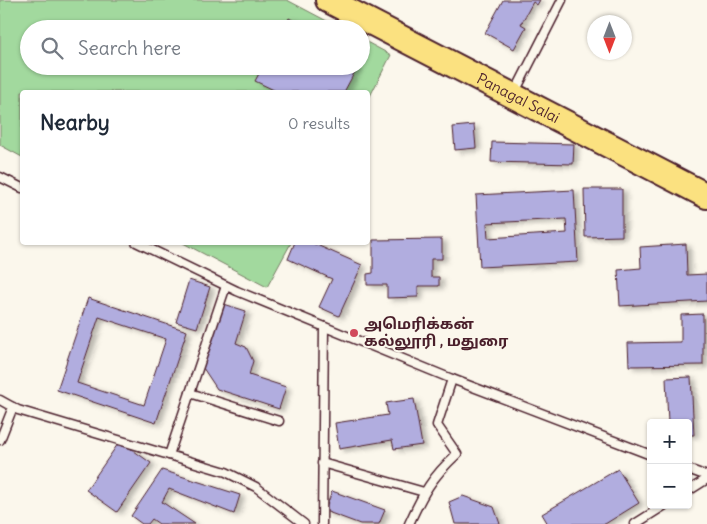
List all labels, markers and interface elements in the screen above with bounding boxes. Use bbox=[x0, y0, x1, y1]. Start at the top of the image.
north arrow bbox=[587, 15, 632, 60]
search box bbox=[20, 20, 370, 75]
icon: search bbox=[38, 34, 66, 62]
text: Search here bbox=[78, 36, 181, 60]
street label: Panagal Salai bbox=[474, 69, 563, 127]
text: Nearby bbox=[40, 109, 110, 136]
text: 0 results bbox=[288, 113, 350, 133]
place label: அமெரிக்கன் கல்லூரி , மதுரை bbox=[364, 314, 509, 351]
marker: அமெரிக்கன் கல்லூரி , மதுரை bbox=[348, 327, 360, 339]
map controls bbox=[647, 419, 692, 509]
button: + bbox=[647, 419, 692, 464]
button: − bbox=[647, 464, 692, 509]

